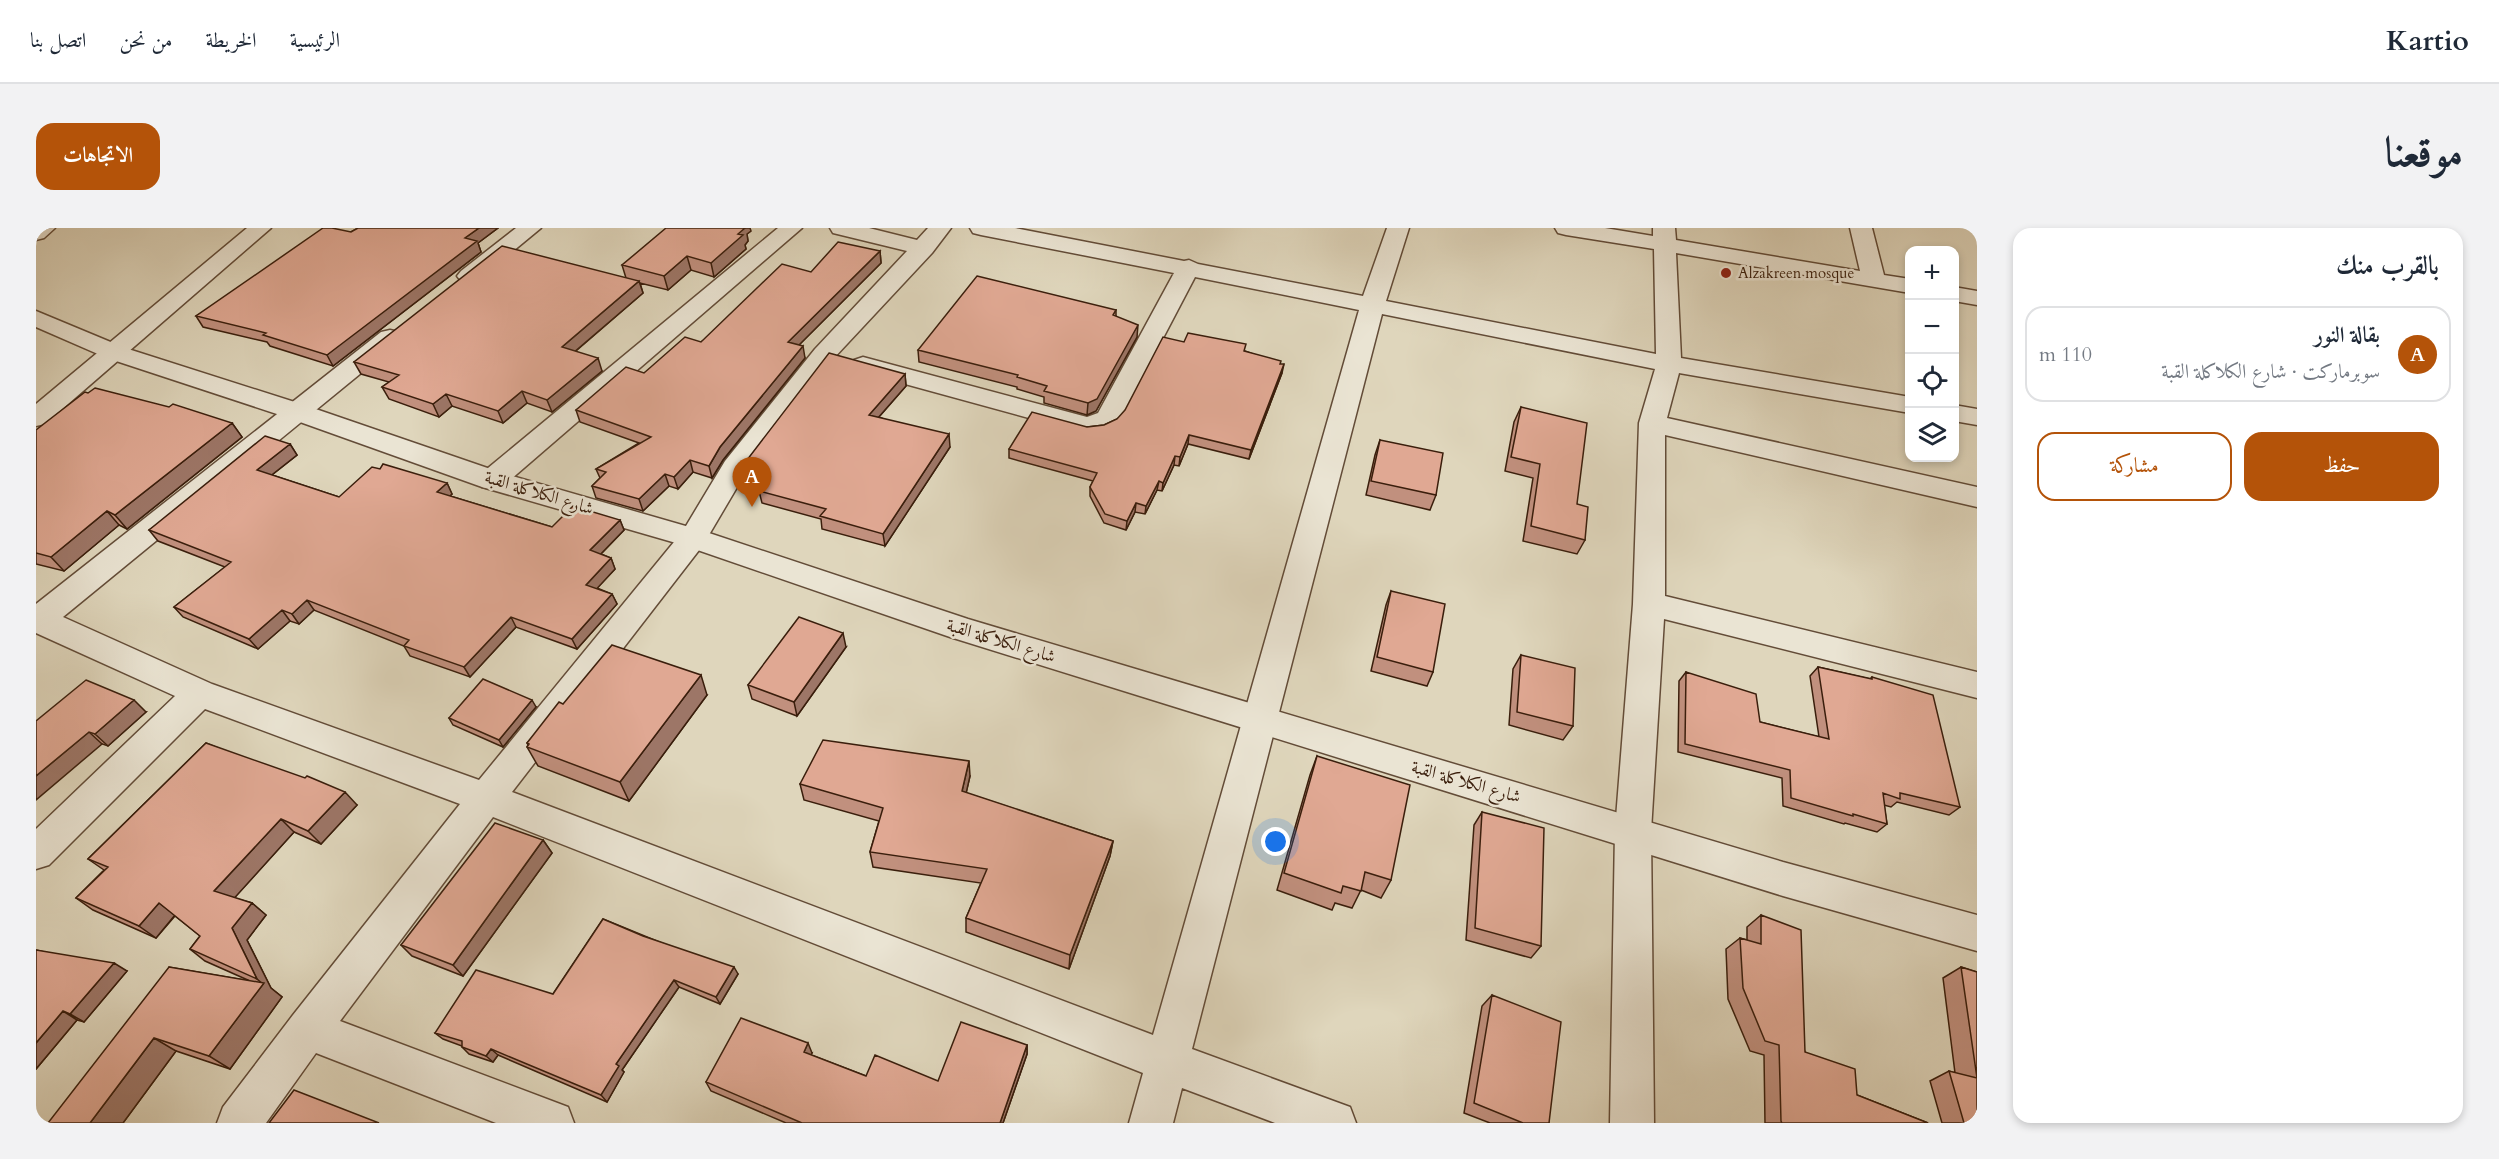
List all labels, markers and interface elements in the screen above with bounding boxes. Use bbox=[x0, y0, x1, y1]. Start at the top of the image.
text: Kartio bbox=[2386, 22, 2469, 60]
text: اتصل بنا bbox=[30, 26, 86, 55]
text: من نحن bbox=[119, 26, 173, 55]
text: الخريطة bbox=[206, 26, 257, 55]
text: الرئيسية bbox=[290, 26, 340, 55]
button: الاتجاهات bbox=[36, 123, 160, 190]
text: موقعنا bbox=[2385, 124, 2463, 181]
map controls bbox=[1905, 246, 1959, 462]
button: + bbox=[1905, 246, 1959, 300]
text: بالقرب منك bbox=[2336, 248, 2439, 283]
place label: Alzakreen mosque bbox=[1738, 263, 1854, 283]
marker: Alzakreen mosque bbox=[1719, 266, 1733, 280]
button: − bbox=[1905, 300, 1959, 354]
text: بقالة النور bbox=[2314, 320, 2380, 350]
text: 110 m bbox=[2039, 341, 2092, 368]
text: A bbox=[2410, 341, 2425, 368]
button: locate bbox=[1905, 354, 1959, 408]
text: سوبرماركت · شارع الكلاكلة القبة bbox=[2161, 358, 2380, 385]
button: layers bbox=[1905, 408, 1959, 462]
button: مشاركة bbox=[2037, 432, 2232, 501]
button: حفظ bbox=[2244, 432, 2439, 501]
pin: A bbox=[732, 458, 772, 507]
street label: شارع الكلاكلة القبة bbox=[481, 465, 597, 523]
street label: شارع الكلاكلة القبة bbox=[943, 613, 1059, 671]
street label: شارع الكلاكلة القبة bbox=[1408, 754, 1524, 811]
your location bbox=[1261, 827, 1290, 856]

